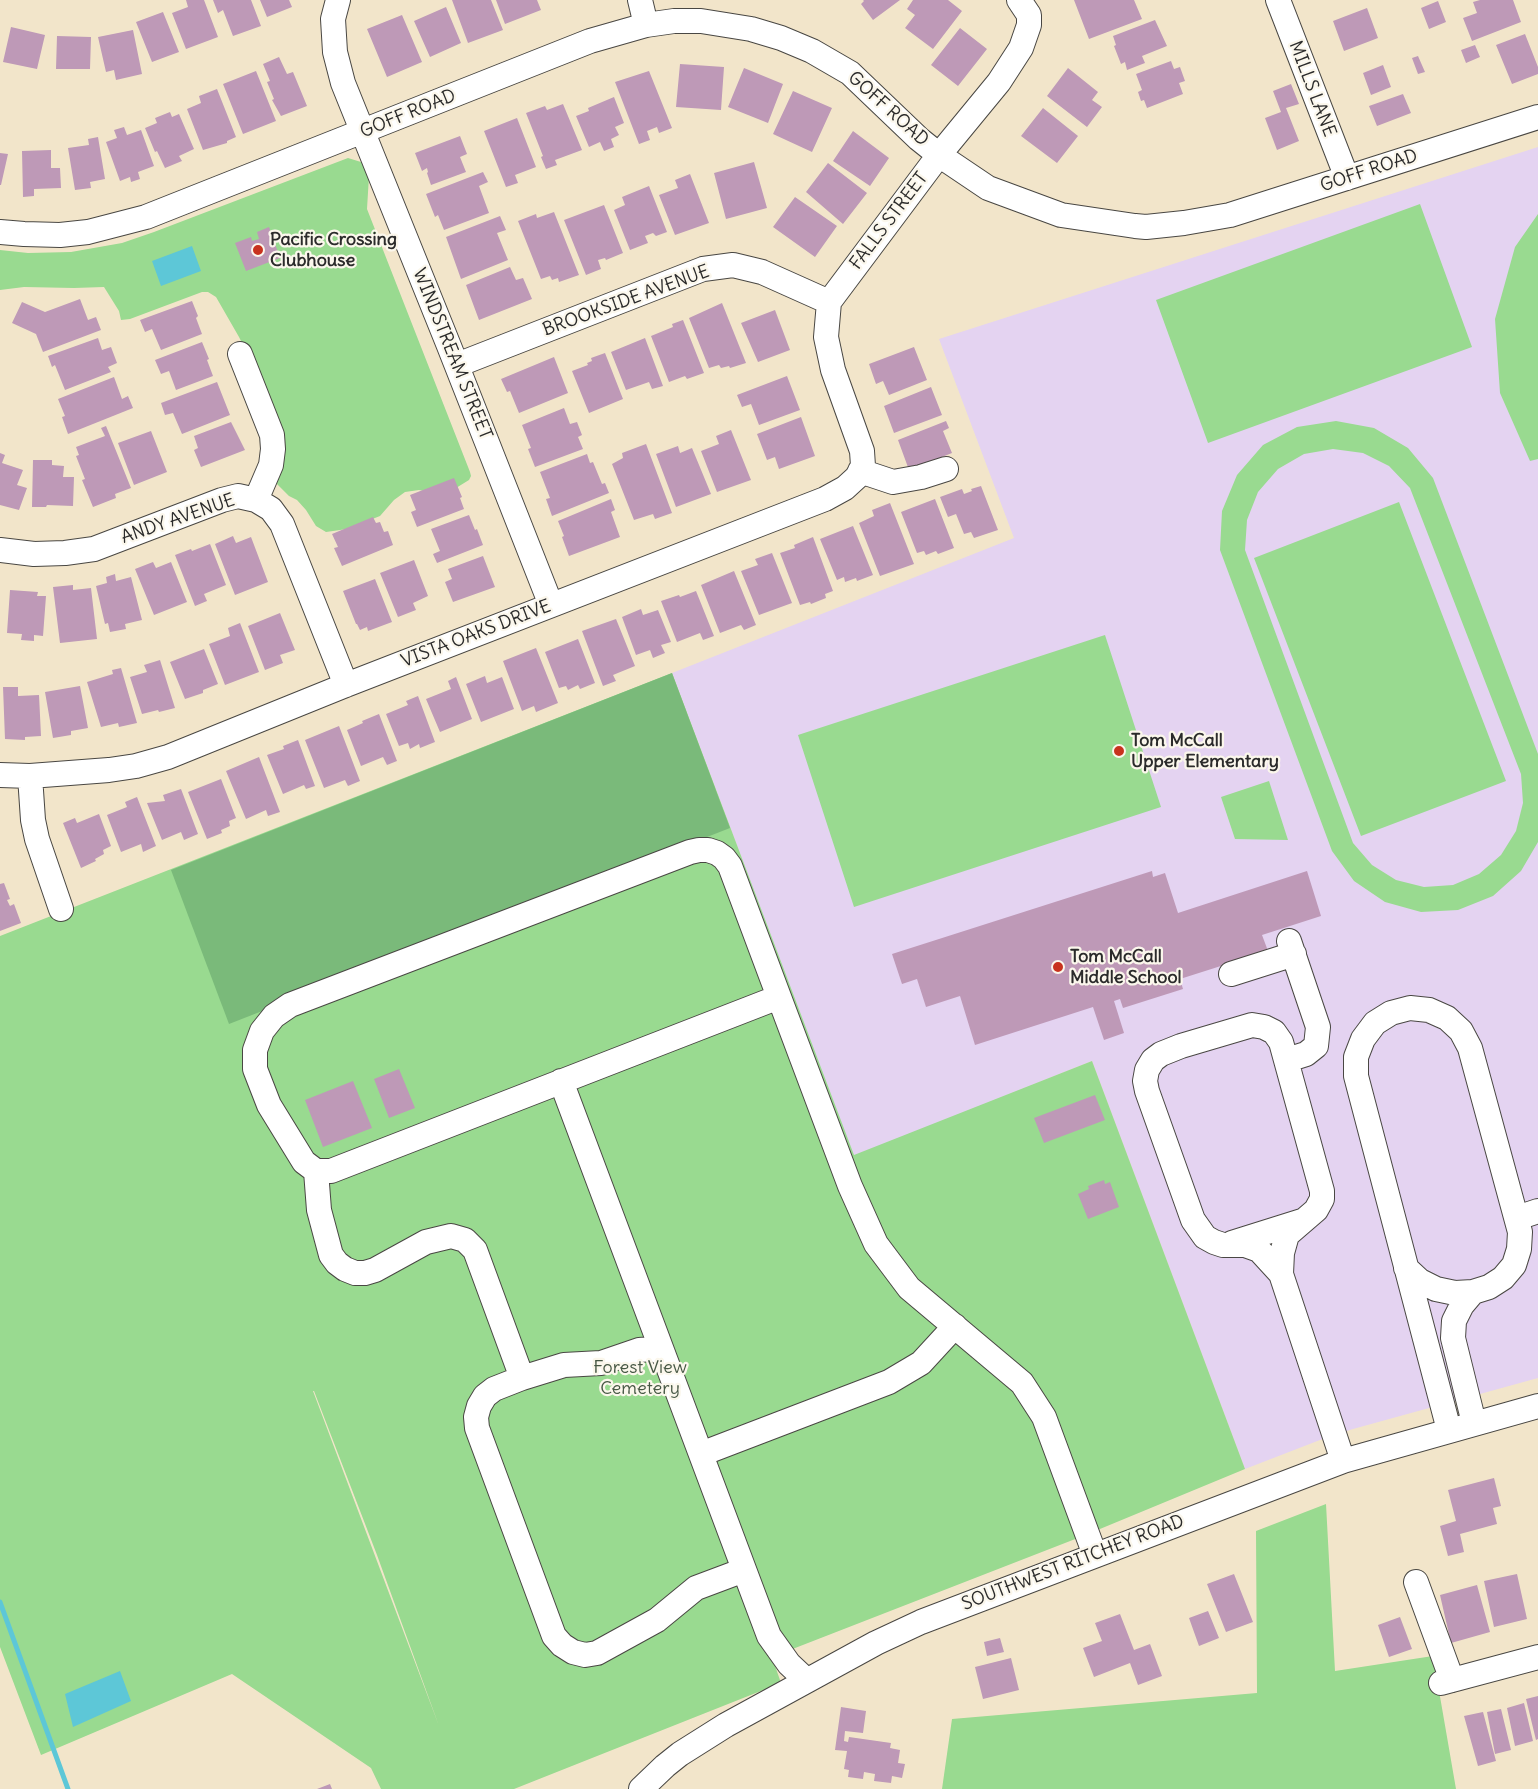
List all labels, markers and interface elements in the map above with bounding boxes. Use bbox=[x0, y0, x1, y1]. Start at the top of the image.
street label: MILLS LANE bbox=[1284, 38, 1340, 140]
street label: GOFF ROAD bbox=[843, 67, 933, 151]
street label: GOFF ROAD bbox=[357, 85, 459, 143]
street label: GOFF ROAD bbox=[1318, 145, 1420, 197]
street label: FALLS STREET bbox=[845, 168, 933, 274]
place label: Pacific Crossing Clubhouse bbox=[270, 229, 397, 272]
marker: Pacific Crossing Clubhouse bbox=[251, 243, 265, 257]
street label: BROOKSIDE AVENUE bbox=[540, 261, 712, 341]
street label: WINDSTREAM STREET bbox=[408, 265, 496, 443]
street label: ANDY AVENUE bbox=[118, 489, 238, 549]
street label: VISTA OAKS DRIVE bbox=[398, 596, 554, 672]
place label: Tom McCall Upper Elementary bbox=[1131, 730, 1279, 772]
marker: Tom McCall Upper Elementary bbox=[1112, 744, 1126, 758]
place label: Tom McCall Middle School bbox=[1070, 946, 1182, 988]
marker: Tom McCall Middle School bbox=[1051, 960, 1065, 974]
park label: Forest View Cemetery bbox=[593, 1357, 687, 1400]
street label: SOUTHWEST RITCHEY ROAD bbox=[959, 1511, 1187, 1615]

